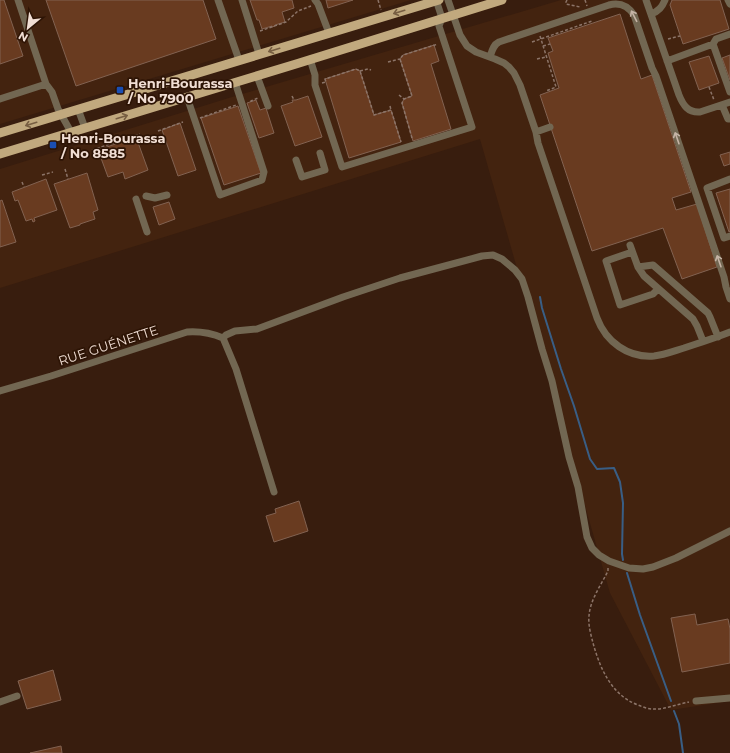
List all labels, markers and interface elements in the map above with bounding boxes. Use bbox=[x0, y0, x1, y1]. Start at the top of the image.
north arrow bbox=[8, 8, 48, 48]
one-way arrow bbox=[392, 9, 405, 16]
one-way arrow bbox=[630, 10, 637, 22]
text: N bbox=[16, 28, 30, 45]
one-way arrow bbox=[268, 47, 281, 54]
place label: Henri-Bourassa / No 7900 bbox=[127, 75, 233, 106]
marker: Henri-Bourassa / No 7900 bbox=[115, 85, 125, 95]
one-way arrow bbox=[115, 113, 128, 120]
one-way arrow bbox=[24, 121, 37, 128]
place label: Henri-Bourassa / No 8585 bbox=[60, 130, 166, 161]
one-way arrow bbox=[673, 132, 680, 145]
marker: Henri-Bourassa / No 8585 bbox=[48, 140, 58, 150]
one-way arrow bbox=[714, 256, 722, 268]
street label: RUE GUÉNETTE bbox=[56, 321, 160, 369]

